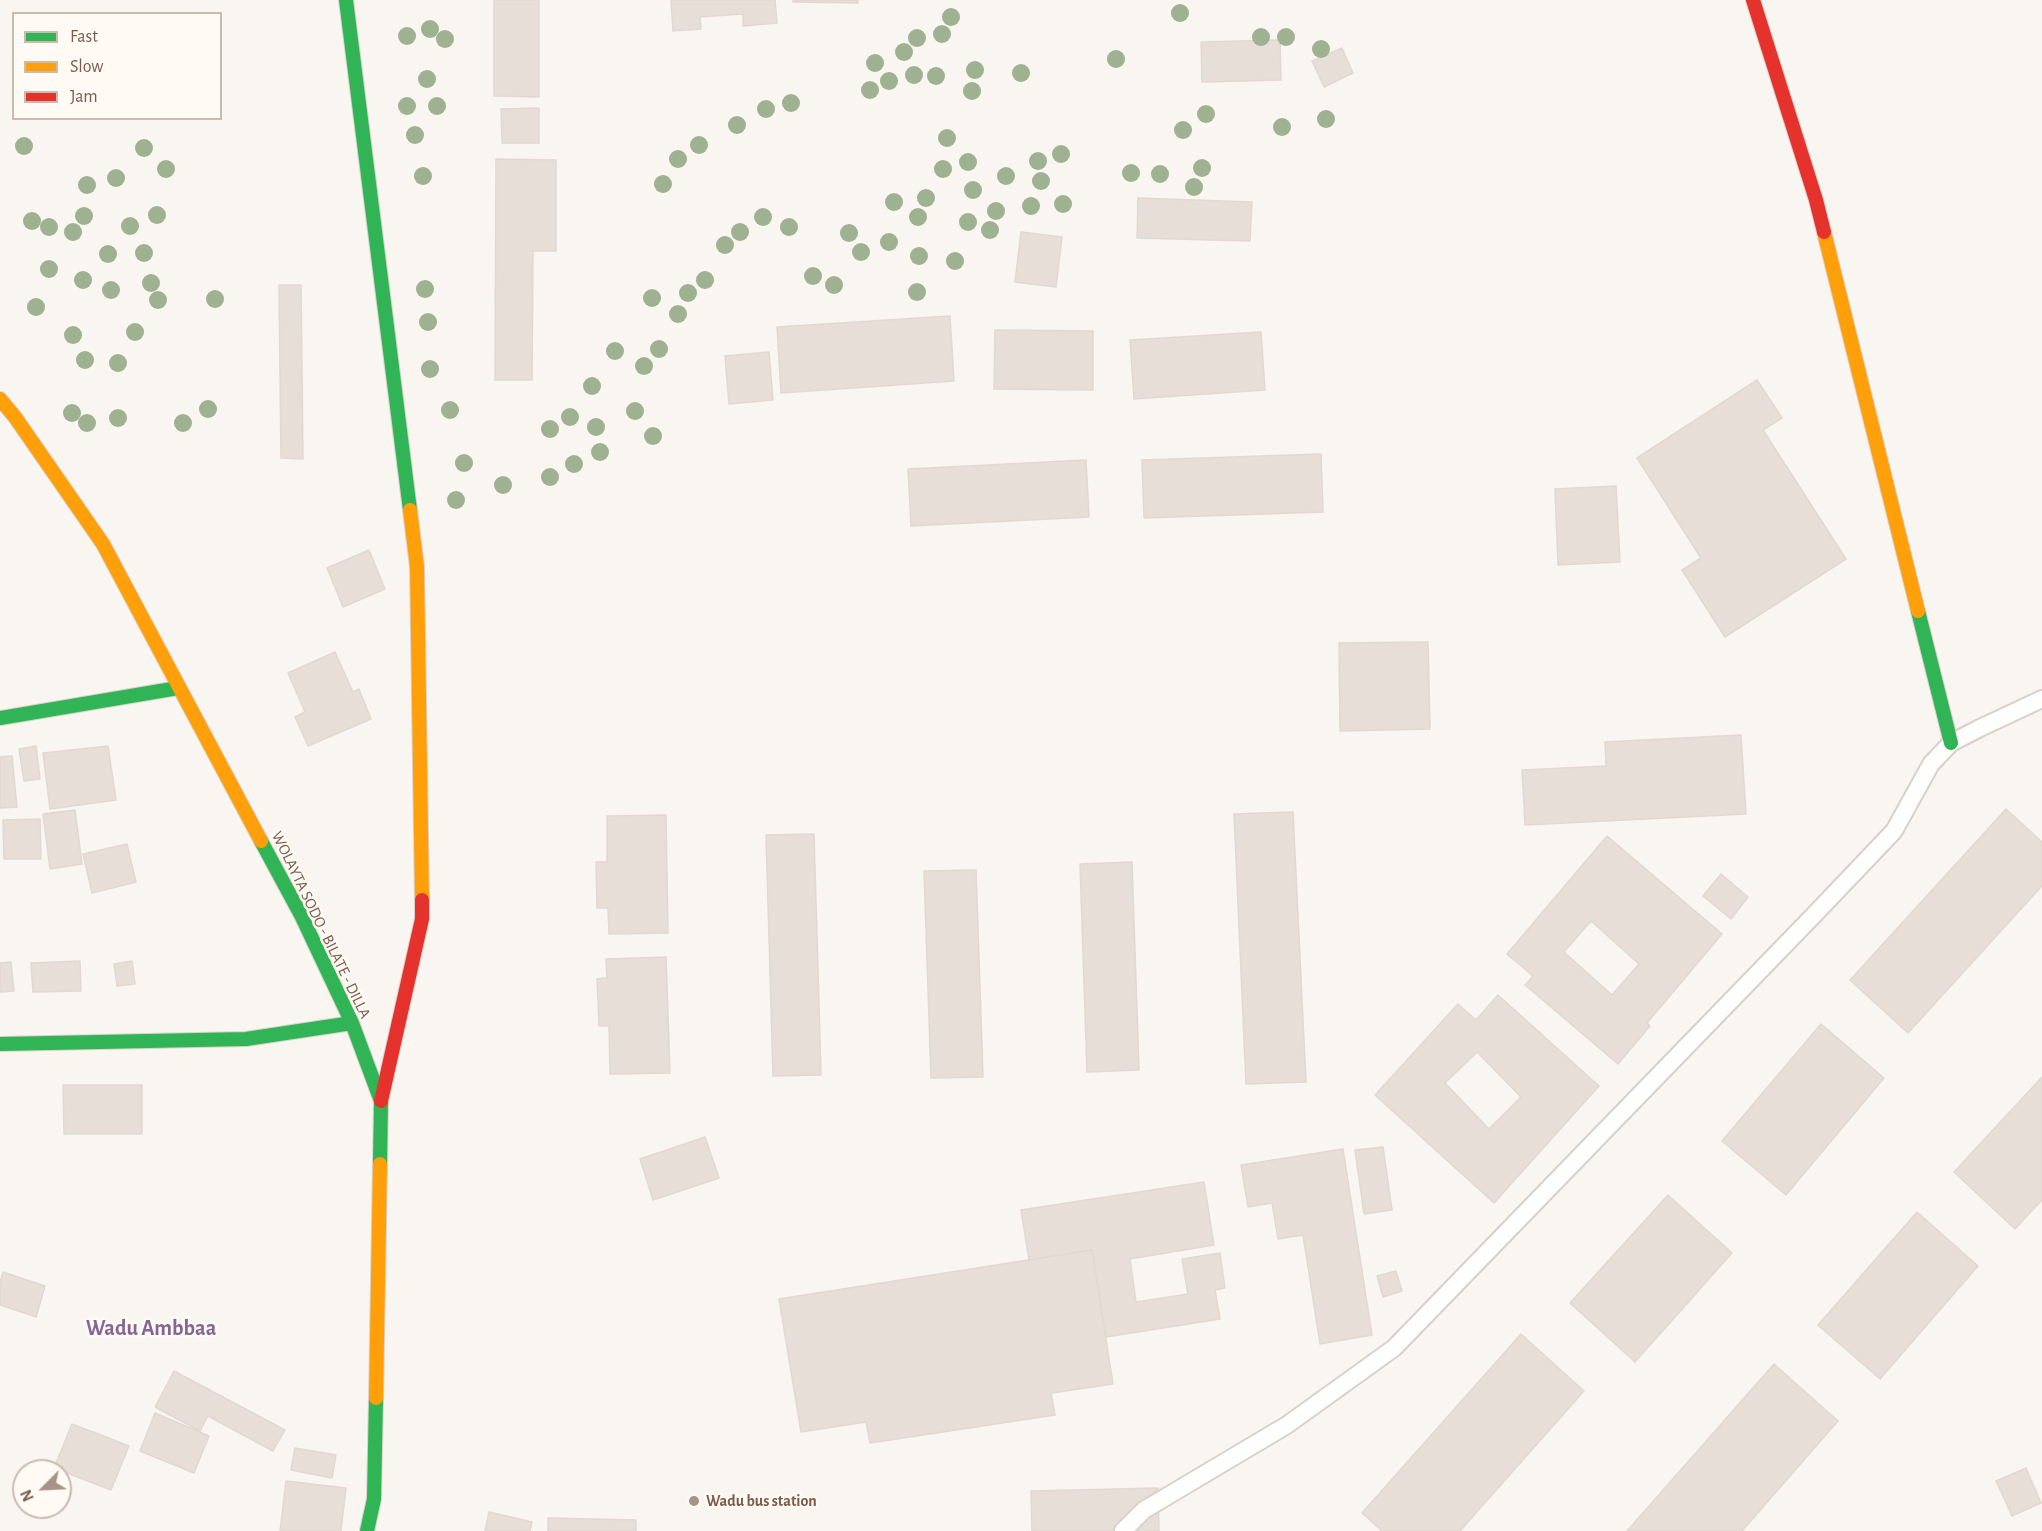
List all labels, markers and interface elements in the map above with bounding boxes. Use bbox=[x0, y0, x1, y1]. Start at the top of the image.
legend bbox=[12, 12, 222, 120]
text: Fast bbox=[70, 28, 98, 46]
text: Slow bbox=[70, 58, 103, 76]
text: Jam bbox=[70, 88, 98, 106]
street label: WOLAYTA SODO - BILATE - DILLA bbox=[267, 828, 375, 1022]
district label: Wadu Ambbaa bbox=[86, 1315, 216, 1341]
north arrow bbox=[12, 1459, 72, 1519]
text: N bbox=[18, 1487, 37, 1504]
place label: Wadu bus station bbox=[706, 1491, 817, 1511]
marker: Wadu bus station bbox=[687, 1494, 701, 1508]

